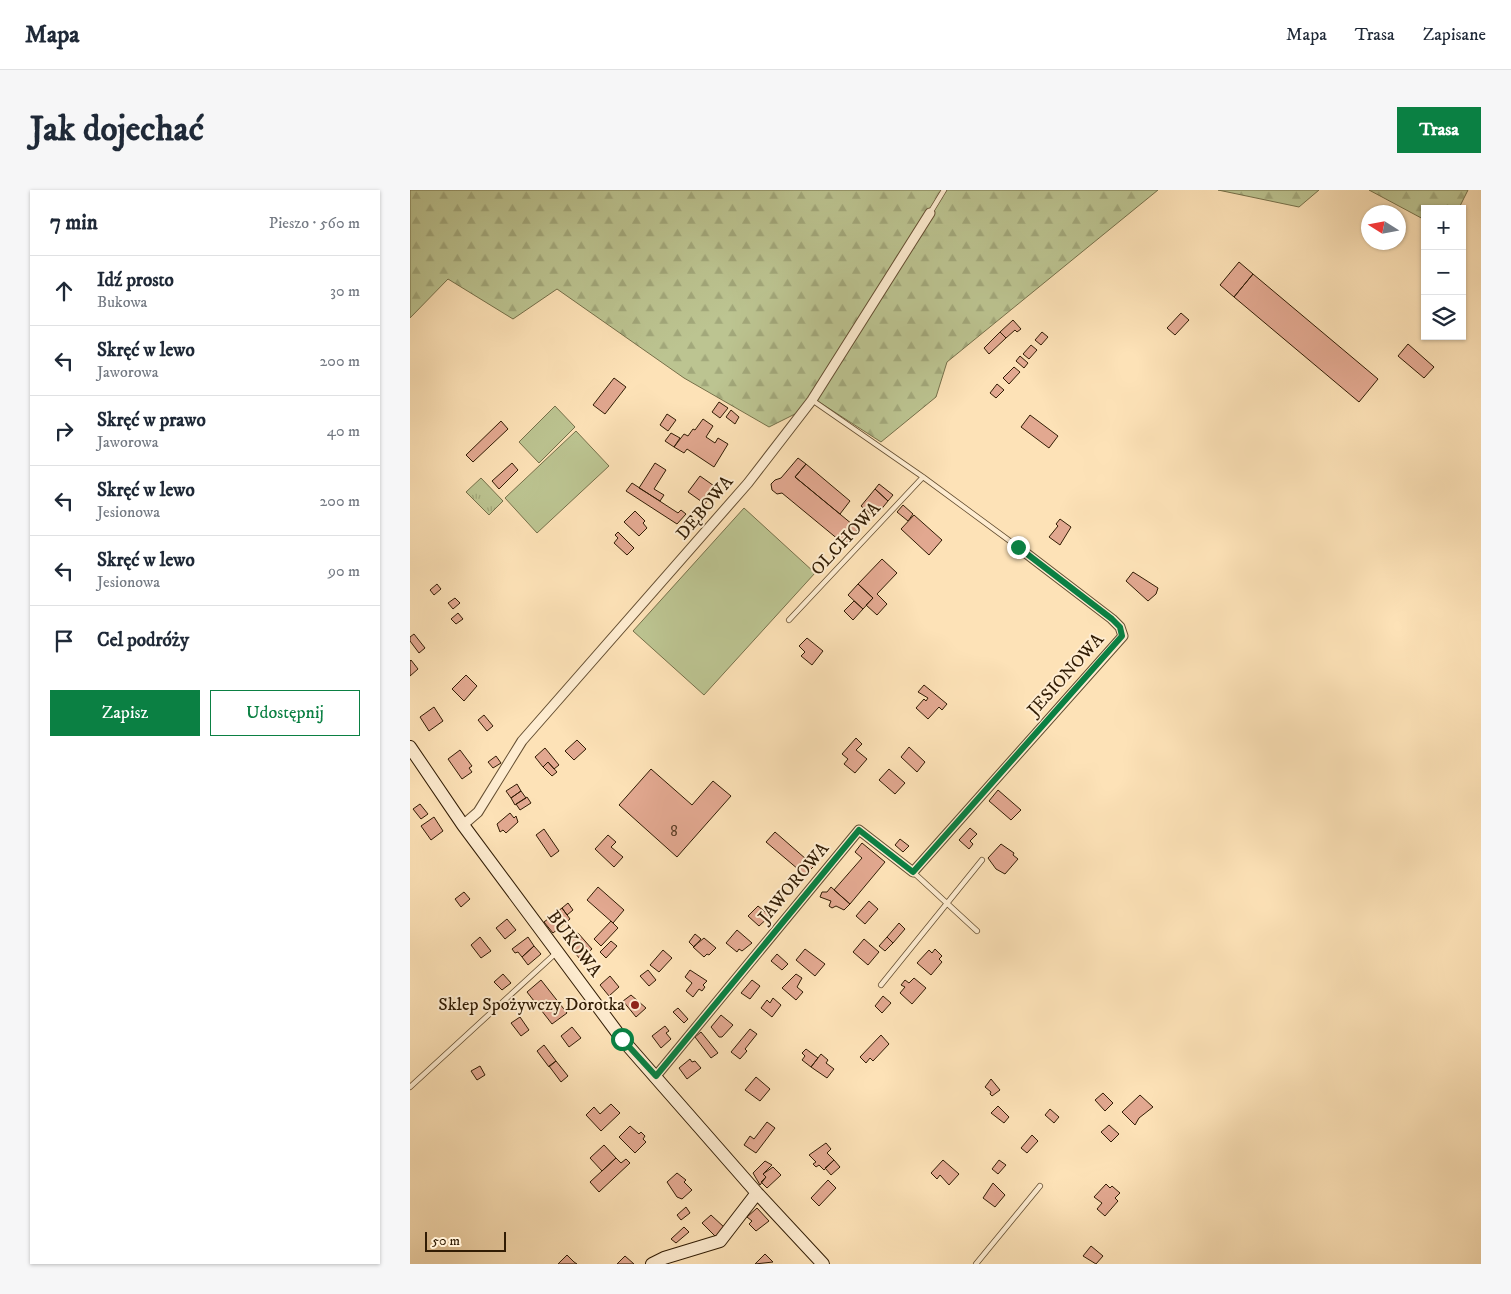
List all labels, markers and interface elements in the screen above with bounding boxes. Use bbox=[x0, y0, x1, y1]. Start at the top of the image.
text: Mapa bbox=[25, 20, 79, 50]
text: Mapa bbox=[1286, 24, 1327, 46]
text: Trasa bbox=[1355, 24, 1395, 46]
text: Zapisane bbox=[1423, 24, 1486, 46]
button: Trasa bbox=[1397, 107, 1481, 153]
text: Jak dojechać bbox=[30, 108, 204, 152]
north arrow bbox=[1361, 205, 1406, 250]
map controls bbox=[1421, 205, 1466, 340]
button: + bbox=[1421, 205, 1466, 250]
text: 7 min bbox=[50, 210, 98, 236]
text: Pieszo · 560 m bbox=[269, 213, 360, 233]
button: − bbox=[1421, 250, 1466, 295]
text: Idź prosto bbox=[97, 269, 174, 292]
icon: ahead bbox=[50, 277, 78, 305]
text: 30 m bbox=[330, 281, 360, 301]
text: Bukowa bbox=[97, 292, 147, 312]
button: layers bbox=[1421, 295, 1466, 340]
text: Skręć w lewo bbox=[97, 339, 195, 362]
icon: left bbox=[50, 347, 78, 375]
text: 200 m bbox=[319, 351, 360, 371]
text: Jaworowa bbox=[97, 362, 158, 382]
text: Skręć w prawo bbox=[97, 409, 206, 432]
icon: right bbox=[50, 417, 78, 445]
text: 40 m bbox=[327, 421, 360, 441]
text: Jaworowa bbox=[97, 432, 158, 452]
street label: DĘBOWA bbox=[672, 471, 739, 545]
text: Skręć w lewo bbox=[97, 479, 195, 502]
icon: left bbox=[50, 487, 78, 515]
text: 200 m bbox=[319, 491, 360, 511]
street label: OLCHOWA bbox=[806, 497, 886, 580]
text: Jesionowa bbox=[97, 502, 160, 522]
route end bbox=[1007, 536, 1030, 559]
text: Skręć w lewo bbox=[97, 549, 195, 572]
icon: left bbox=[50, 557, 78, 585]
text: 90 m bbox=[328, 561, 360, 581]
text: Jesionowa bbox=[97, 572, 160, 592]
icon: arrive bbox=[50, 627, 78, 655]
text: Cel podróży bbox=[97, 629, 189, 652]
street label: JESIONOWA bbox=[1022, 629, 1109, 722]
button: Zapisz bbox=[50, 690, 200, 736]
button: Udostępnij bbox=[210, 690, 360, 736]
house number: 8 bbox=[670, 822, 678, 841]
street label: JAWOROWA bbox=[753, 838, 834, 929]
street label: BUKOWA bbox=[542, 906, 606, 982]
place label: Sklep Spożywczy Dorotka bbox=[438, 994, 625, 1016]
marker: Sklep Spożywczy Dorotka bbox=[629, 999, 641, 1011]
route start bbox=[611, 1028, 634, 1051]
scale bar bbox=[425, 1229, 506, 1252]
text: 50 m bbox=[432, 1232, 460, 1250]

